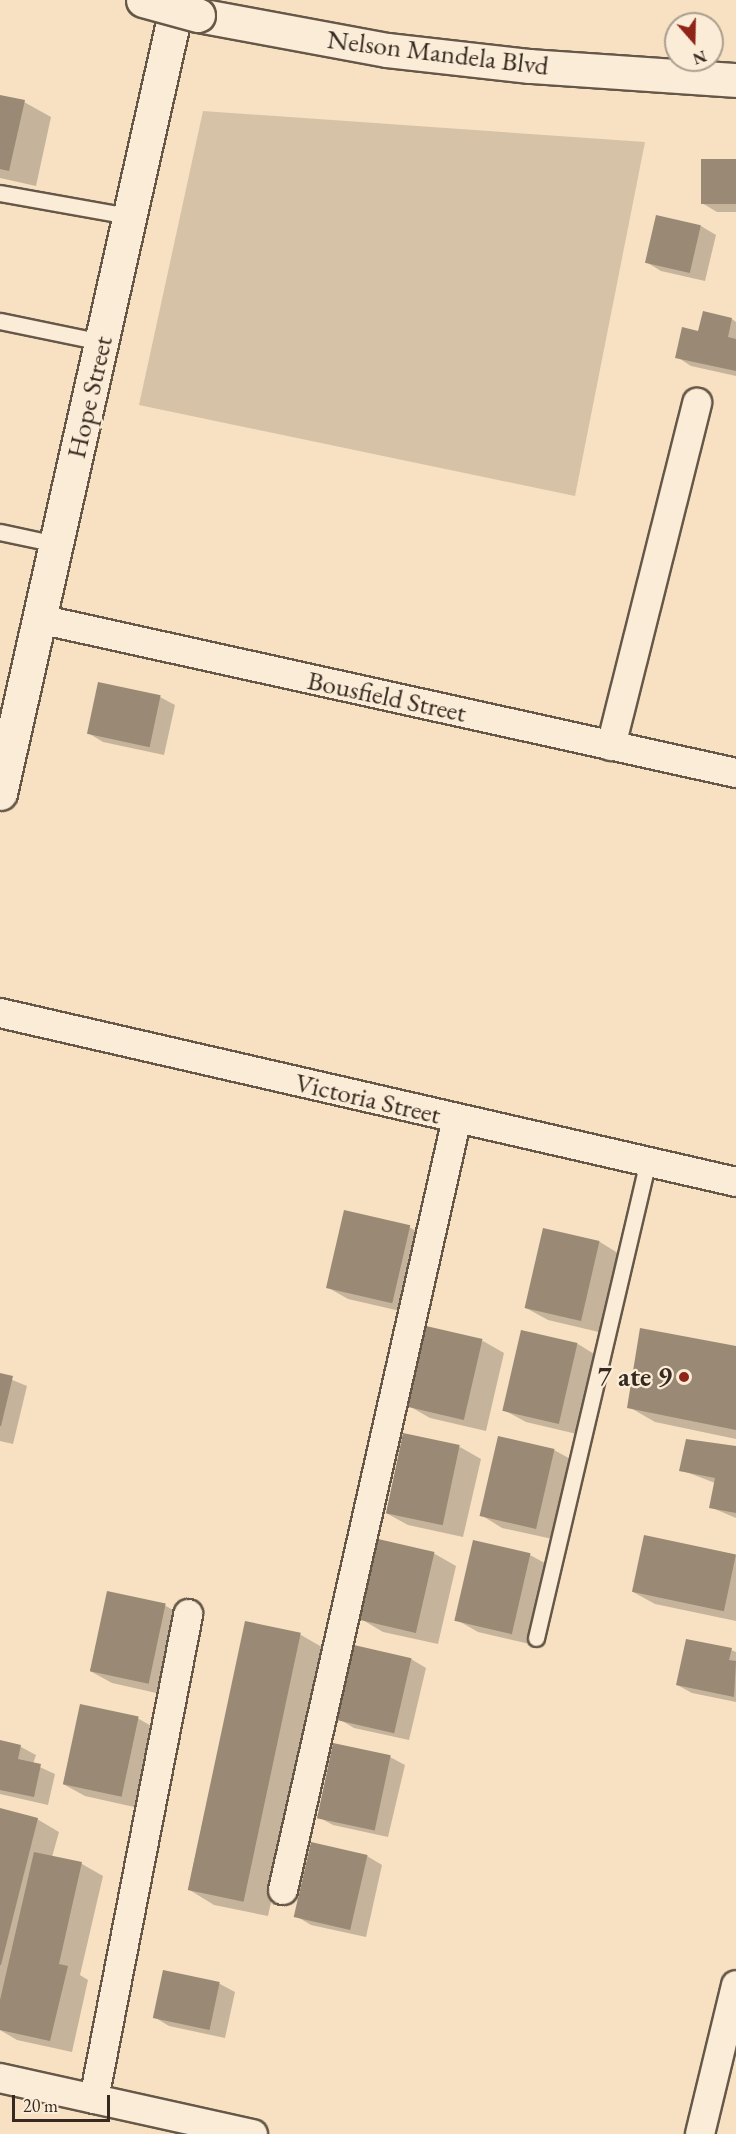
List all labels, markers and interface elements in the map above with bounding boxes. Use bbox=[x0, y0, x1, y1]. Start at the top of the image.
north arrow bbox=[664, 12, 724, 72]
street label: Nelson Mandela Blvd bbox=[325, 22, 551, 82]
text: N bbox=[690, 45, 709, 70]
street label: Hope Street bbox=[59, 333, 119, 461]
street label: Bousfield Street bbox=[305, 663, 469, 729]
street label: Victoria Street bbox=[292, 1066, 444, 1130]
place label: 7 ate 9 bbox=[597, 1361, 672, 1393]
marker: 7 ate 9 bbox=[677, 1370, 691, 1384]
scale bar bbox=[15, 2083, 112, 2121]
text: 20 m bbox=[23, 2094, 58, 2117]

